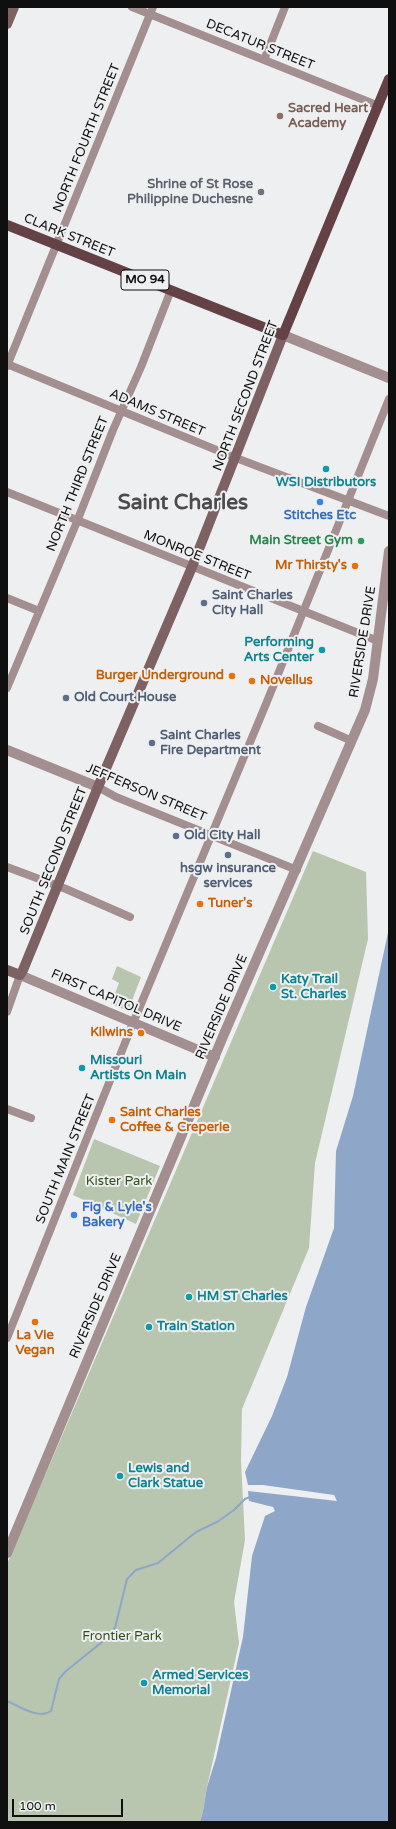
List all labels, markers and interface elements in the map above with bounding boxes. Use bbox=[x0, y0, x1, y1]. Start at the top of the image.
street label: DECATUR STREET bbox=[204, 16, 316, 74]
street label: NORTH FOURTH STREET bbox=[50, 61, 124, 215]
place label: Sacred Heart Academy bbox=[288, 101, 368, 132]
marker: Sacred Heart Academy bbox=[275, 111, 285, 121]
place label: Shrine of St Rose Philippine Duchesne bbox=[127, 177, 253, 208]
marker: Shrine of St Rose Philippine Duchesne bbox=[256, 187, 266, 197]
street label: CLARK STREET bbox=[21, 211, 117, 261]
road number: MO 94 bbox=[121, 270, 169, 290]
street label: NORTH SECOND STREET bbox=[210, 319, 282, 473]
street label: ADAMS STREET bbox=[107, 386, 207, 440]
street label: NORTH THIRD STREET bbox=[44, 414, 112, 554]
marker: WSI Distributors bbox=[321, 464, 331, 474]
place label: WSI Distributors bbox=[276, 475, 376, 491]
district label: Saint Charles bbox=[118, 490, 248, 516]
marker: Stitches Etc bbox=[315, 497, 325, 507]
place label: Stitches Etc bbox=[284, 508, 356, 524]
street label: MONROE STREET bbox=[141, 527, 253, 585]
place label: Main Street Gym bbox=[249, 533, 353, 549]
marker: Main Street Gym bbox=[356, 536, 366, 546]
place label: Mr Thirsty's bbox=[275, 558, 347, 574]
marker: Mr Thirsty's bbox=[350, 561, 360, 571]
street label: RIVERSIDE DRIVE bbox=[346, 585, 380, 699]
place label: Saint Charles City Hall bbox=[212, 588, 293, 619]
marker: Saint Charles City Hall bbox=[199, 598, 209, 608]
place label: Performing Arts Center bbox=[244, 635, 314, 666]
marker: Performing Arts Center bbox=[317, 645, 327, 655]
place label: Burger Underground bbox=[96, 668, 224, 684]
marker: Burger Underground bbox=[227, 671, 237, 681]
place label: Novellus bbox=[260, 673, 313, 689]
marker: Novellus bbox=[247, 676, 257, 686]
place label: Old Court House bbox=[74, 690, 176, 706]
marker: Old Court House bbox=[61, 693, 71, 703]
place label: Saint Charles Fire Department bbox=[160, 728, 261, 759]
marker: Saint Charles Fire Department bbox=[147, 738, 157, 748]
street label: JEFFERSON STREET bbox=[83, 761, 209, 825]
street label: SOUTH SECOND STREET bbox=[17, 785, 91, 937]
place label: Old City Hall bbox=[184, 828, 260, 844]
marker: Old City Hall bbox=[171, 831, 181, 841]
marker: hsgw insurance services bbox=[223, 850, 233, 860]
place label: hsgw insurance services bbox=[180, 861, 276, 892]
place label: Tuner's bbox=[208, 896, 252, 912]
marker: Tuner's bbox=[195, 899, 205, 909]
street label: RIVERSIDE DRIVE bbox=[193, 952, 251, 1062]
street label: FIRST CAPITOL DRIVE bbox=[49, 966, 183, 1036]
place label: Katy Trail St. Charles bbox=[281, 972, 347, 1003]
marker: Katy Trail St. Charles bbox=[268, 982, 278, 992]
place label: Kilwins bbox=[90, 1025, 133, 1041]
marker: Kilwins bbox=[136, 1028, 146, 1038]
place label: Missouri Artists On Main bbox=[90, 1053, 186, 1084]
marker: Missouri Artists On Main bbox=[77, 1063, 87, 1073]
street label: SOUTH MAIN STREET bbox=[33, 1092, 99, 1226]
place label: Saint Charles Coffee & Creperie bbox=[120, 1105, 230, 1136]
marker: Saint Charles Coffee & Creperie bbox=[107, 1115, 117, 1125]
park label: Kister Park bbox=[86, 1174, 152, 1190]
place label: Fig & Lyle's Bakery bbox=[82, 1200, 152, 1231]
marker: Fig & Lyle's Bakery bbox=[69, 1210, 79, 1220]
street label: RIVERSIDE DRIVE bbox=[67, 1251, 125, 1361]
place label: HM ST Charles bbox=[197, 1289, 288, 1305]
marker: HM ST Charles bbox=[184, 1292, 194, 1302]
marker: La Vie Vegan bbox=[30, 1317, 40, 1327]
place label: Train Station bbox=[157, 1319, 235, 1335]
marker: Train Station bbox=[144, 1322, 154, 1332]
place label: La Vie Vegan bbox=[15, 1328, 55, 1359]
place label: Lewis and Clark Statue bbox=[128, 1461, 203, 1492]
marker: Lewis and Clark Statue bbox=[115, 1471, 125, 1481]
park label: Frontier Park bbox=[82, 1629, 162, 1645]
place label: Armed Services Memorial bbox=[152, 1668, 248, 1699]
marker: Armed Services Memorial bbox=[139, 1678, 149, 1688]
scale bar bbox=[14, 1791, 125, 1817]
text: 100 m bbox=[19, 1799, 56, 1813]

